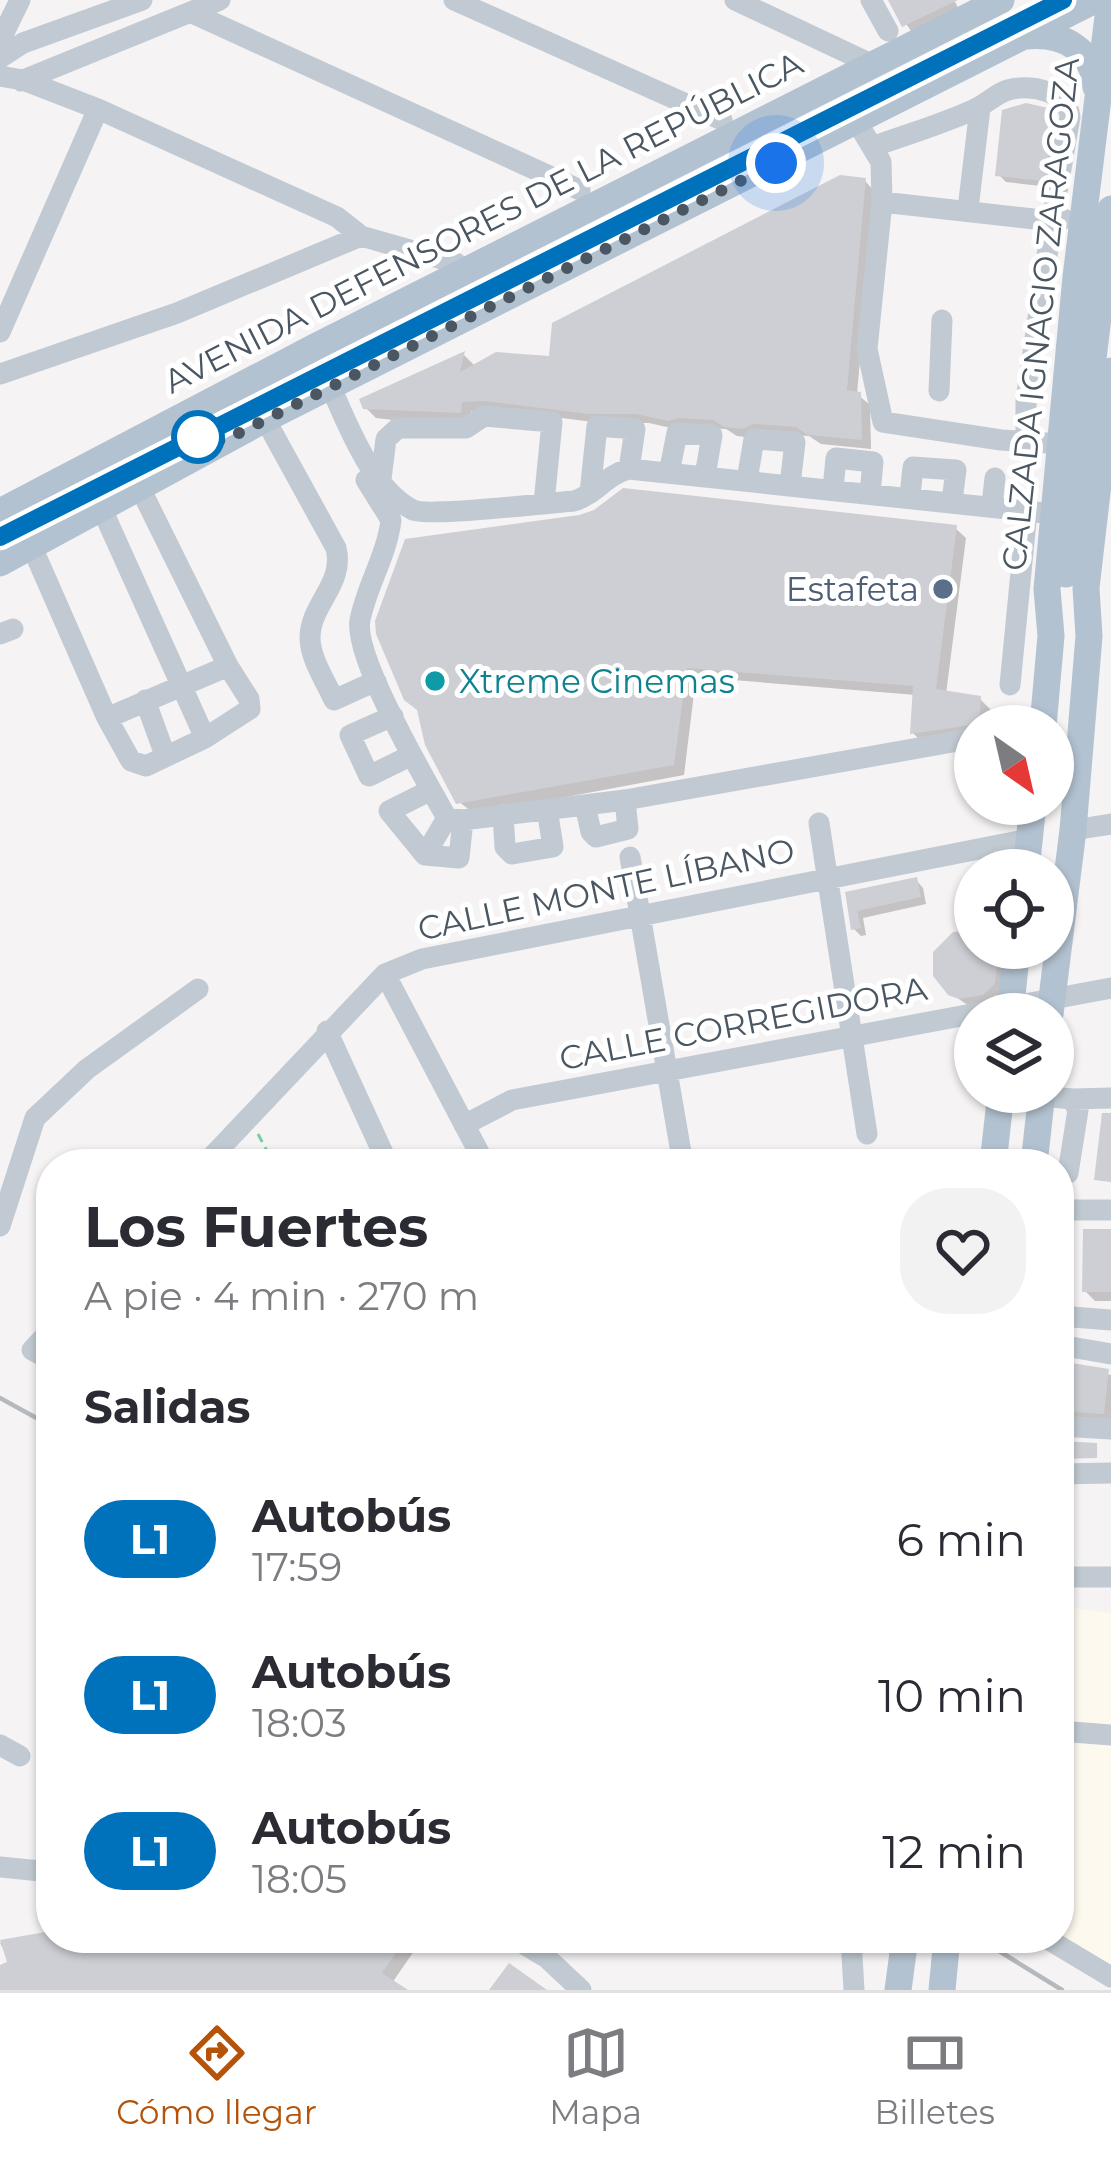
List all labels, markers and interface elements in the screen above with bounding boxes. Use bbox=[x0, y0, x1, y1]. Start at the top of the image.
street label: AVENIDA DEFENSORES DE LA REPÚBLICA bbox=[157, 43, 809, 401]
street label: CALZADA IGNACIO ZARAGOZA bbox=[993, 55, 1087, 573]
your location bbox=[746, 133, 806, 193]
unlabelled marker bbox=[173, 412, 223, 462]
place label: Estafeta bbox=[786, 569, 919, 609]
marker: Estafeta bbox=[930, 576, 956, 602]
place label: Xtreme Cinemas bbox=[459, 661, 735, 701]
marker: Xtreme Cinemas bbox=[422, 668, 448, 694]
north arrow bbox=[954, 705, 1074, 825]
map controls bbox=[954, 705, 1074, 1113]
street label: CALLE MONTE LÍBANO bbox=[414, 830, 798, 948]
button: locate bbox=[954, 849, 1074, 969]
street label: CALLE CORREGIDORA bbox=[556, 968, 931, 1078]
button: layers bbox=[954, 993, 1074, 1113]
button: heart bbox=[900, 1188, 1026, 1314]
text: Los Fuertes bbox=[84, 1192, 428, 1261]
text: A pie · 4 min · 270 m bbox=[84, 1272, 479, 1320]
text: Salidas bbox=[84, 1379, 250, 1434]
text: Autobús bbox=[252, 1488, 451, 1543]
text: 6 min bbox=[897, 1512, 1026, 1567]
text: L1 bbox=[130, 1513, 170, 1565]
text: 17:59 bbox=[252, 1543, 342, 1591]
text: Autobús bbox=[252, 1644, 451, 1699]
text: 10 min bbox=[878, 1668, 1026, 1723]
text: L1 bbox=[130, 1669, 170, 1721]
text: 18:03 bbox=[252, 1699, 347, 1747]
text: Autobús bbox=[252, 1800, 451, 1855]
text: 12 min bbox=[882, 1824, 1026, 1879]
text: L1 bbox=[130, 1825, 170, 1877]
text: 18:05 bbox=[252, 1855, 347, 1903]
tab: Cómo llegar bbox=[116, 2020, 317, 2132]
tab: Mapa bbox=[549, 2020, 642, 2132]
tab: Billetes bbox=[875, 2020, 995, 2132]

